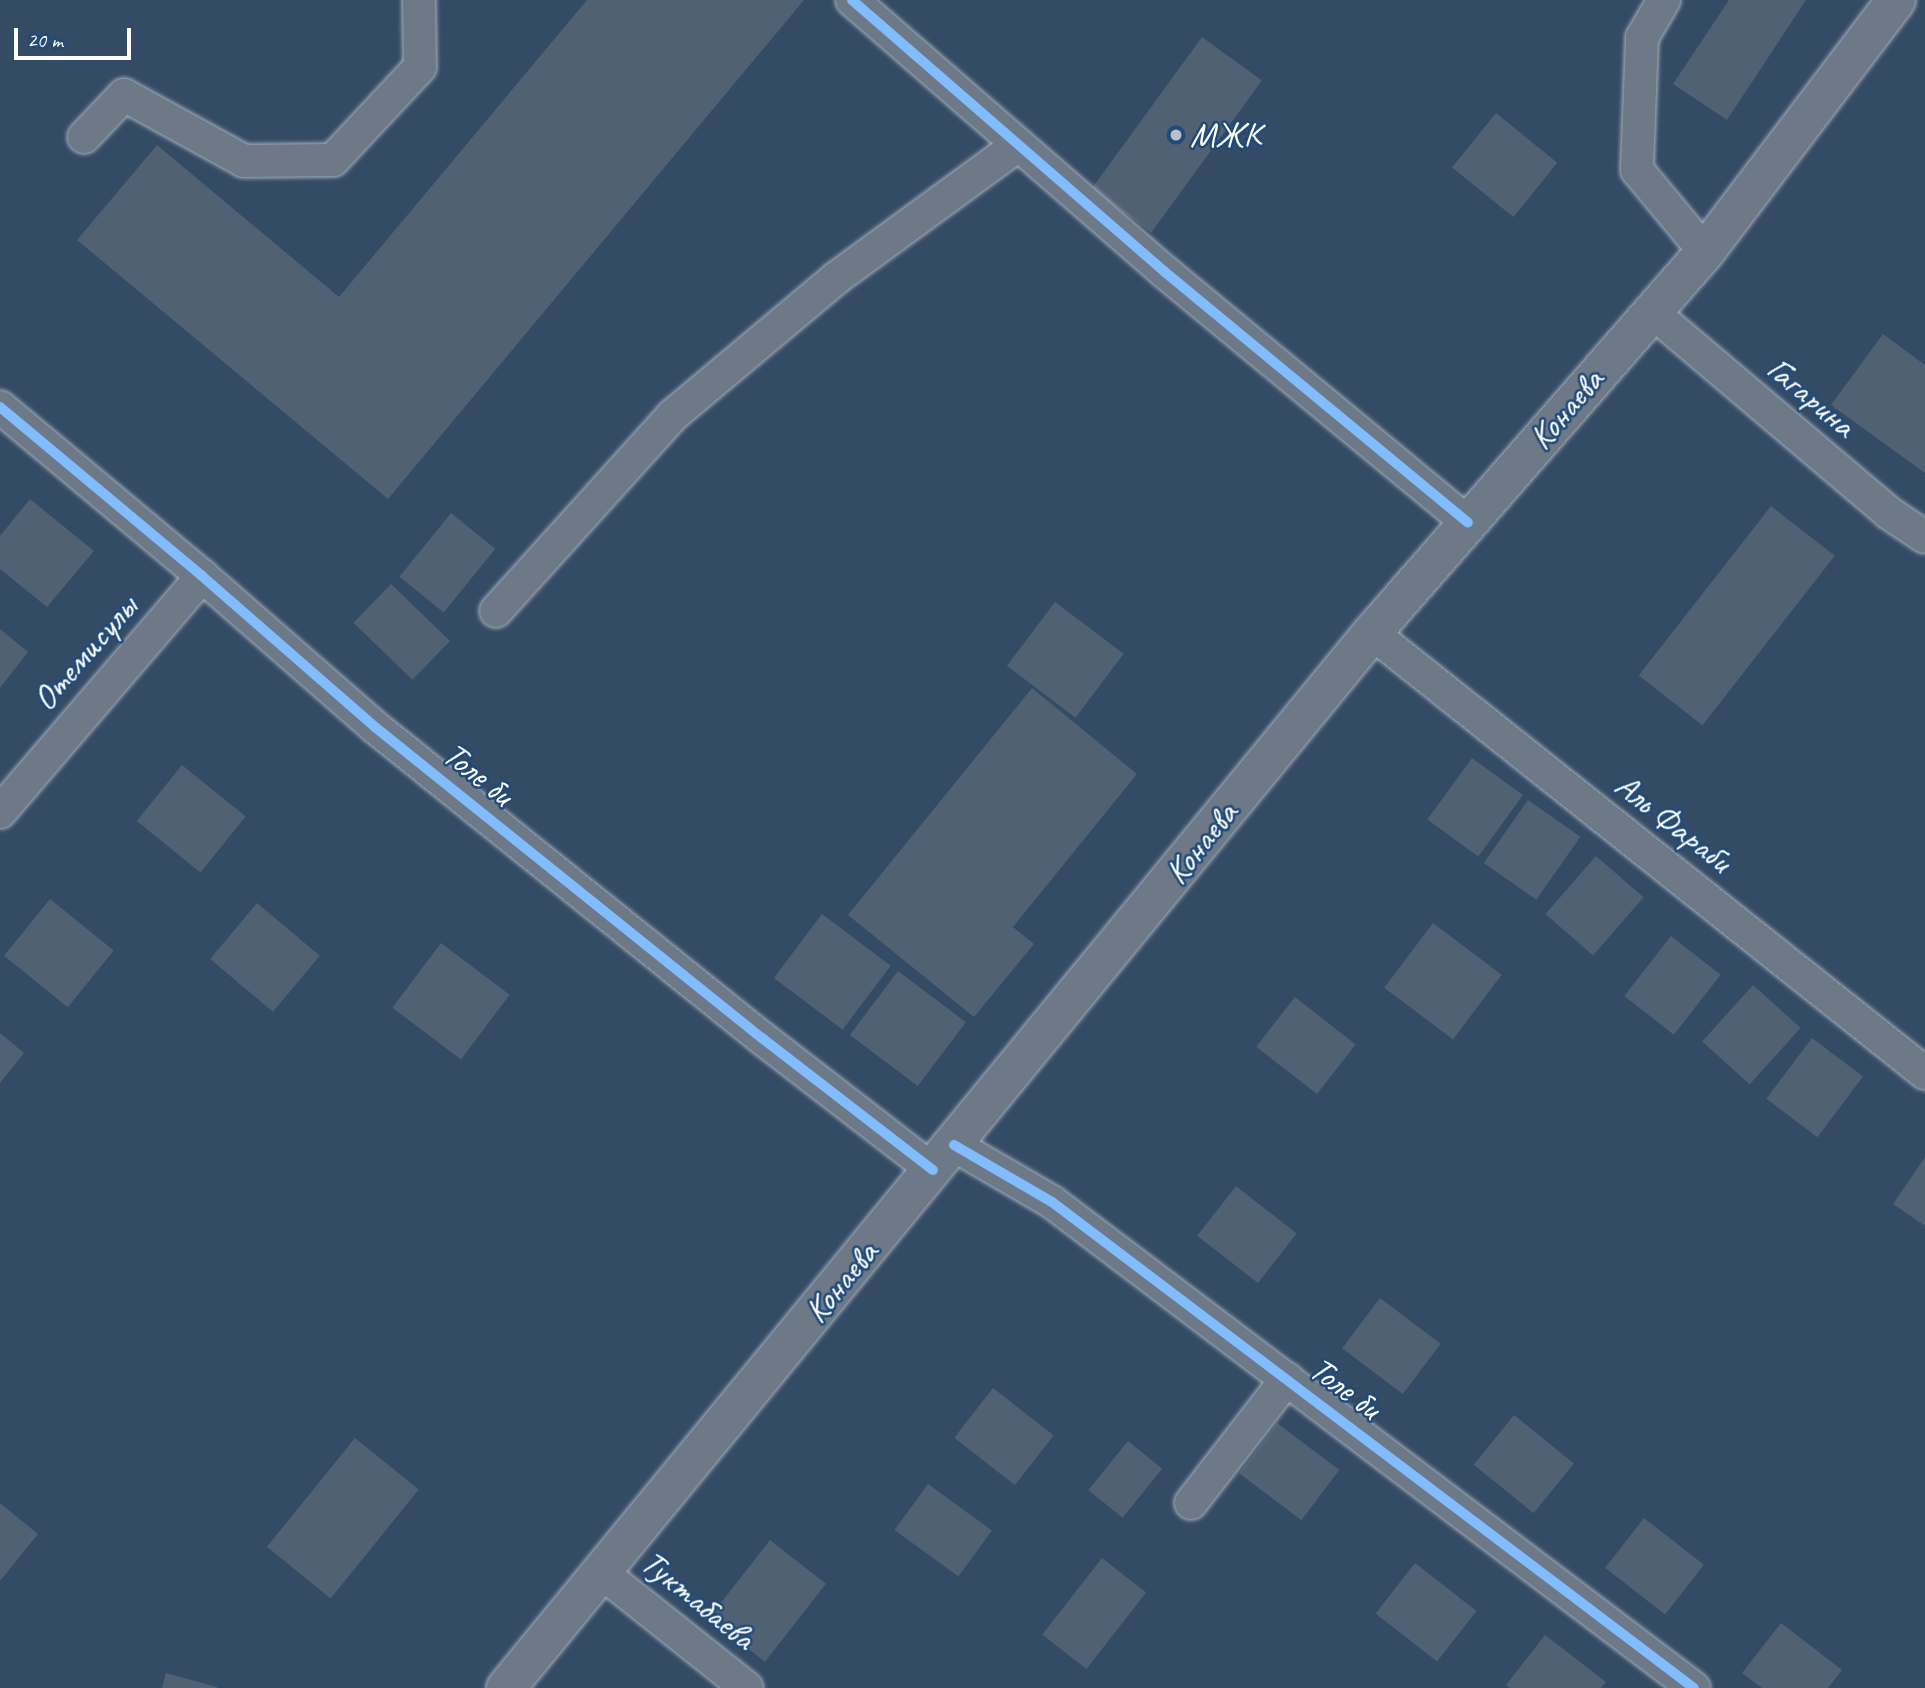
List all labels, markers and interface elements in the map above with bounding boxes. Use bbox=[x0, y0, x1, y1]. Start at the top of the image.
scale bar bbox=[18, 14, 135, 58]
text: 20 m bbox=[27, 27, 63, 53]
place label: МЖК bbox=[1190, 114, 1261, 156]
marker: МЖК bbox=[1168, 127, 1184, 143]
street label: Гагарина bbox=[1758, 348, 1864, 446]
street label: Конаева bbox=[1520, 360, 1612, 458]
street label: Отемисулы bbox=[24, 587, 146, 719]
street label: Толе би bbox=[434, 733, 522, 815]
street label: Аль Фараби bbox=[1607, 765, 1739, 881]
street label: Конаева bbox=[1155, 794, 1247, 892]
street label: Конаева bbox=[795, 1233, 887, 1331]
street label: Толе би bbox=[1300, 1347, 1390, 1429]
street label: Туктабаева bbox=[632, 1541, 764, 1659]

